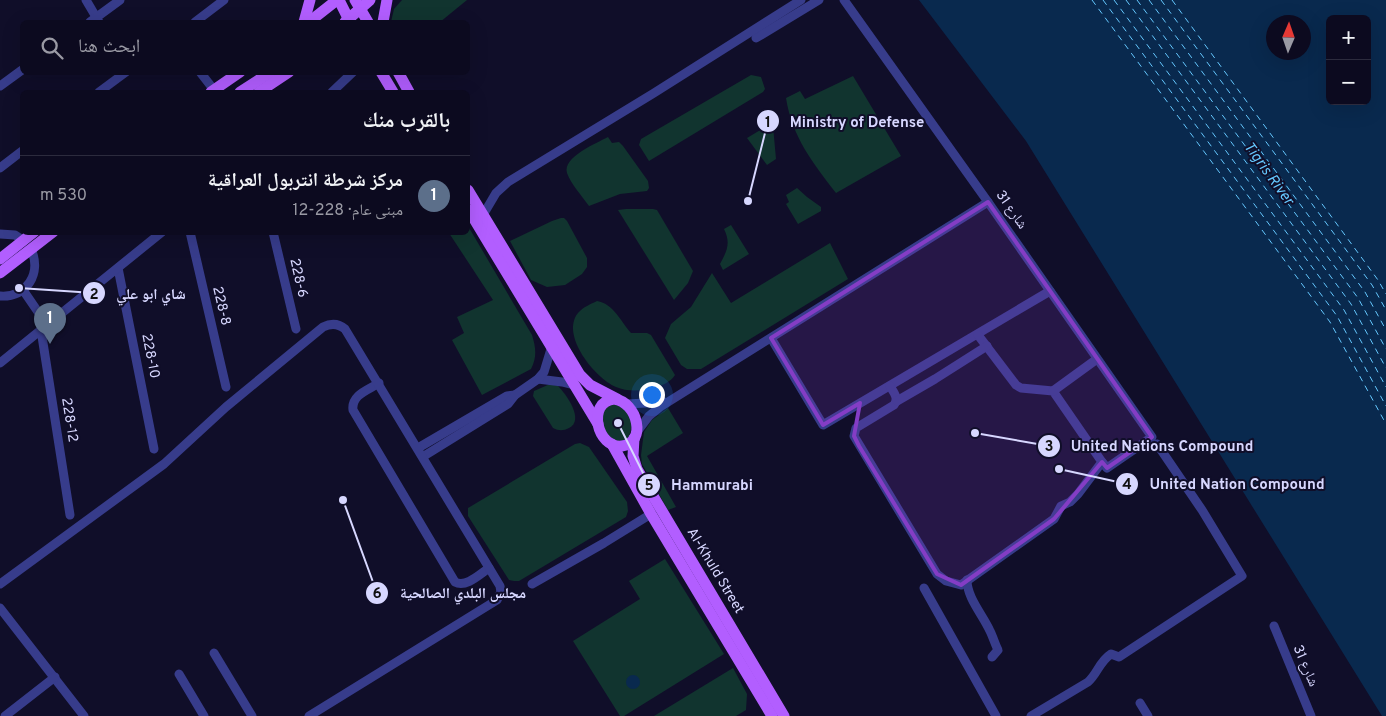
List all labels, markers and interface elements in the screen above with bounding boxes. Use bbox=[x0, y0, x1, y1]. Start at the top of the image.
north arrow bbox=[1266, 15, 1311, 60]
map controls bbox=[1326, 15, 1371, 105]
button: + bbox=[1326, 15, 1371, 60]
search box bbox=[20, 20, 470, 75]
icon: search bbox=[38, 34, 66, 62]
text: ابحث هنا bbox=[78, 35, 140, 59]
button: − bbox=[1326, 60, 1371, 105]
callout: Ministry of Defense bbox=[755, 106, 935, 136]
text: بالقرب منك bbox=[363, 108, 450, 135]
text: 1 bbox=[765, 114, 771, 133]
text: Ministry of Defense bbox=[790, 114, 924, 133]
water label: Tigris River bbox=[1239, 139, 1298, 210]
text: مركز شرطة انتربول العراقية bbox=[208, 169, 403, 193]
text: 530 m bbox=[40, 186, 87, 206]
text: 1 bbox=[431, 186, 437, 206]
street label: شارع 31 bbox=[992, 187, 1030, 233]
text: مبنى عام · 228-12 bbox=[293, 201, 403, 221]
street label: 228-6 bbox=[285, 257, 311, 299]
callout: شاي ابو علي bbox=[81, 278, 196, 308]
street label: 228-8 bbox=[208, 285, 234, 327]
text: 2 bbox=[89, 286, 99, 305]
text: شاي ابو علي bbox=[116, 286, 186, 306]
pin: 1 bbox=[34, 303, 66, 344]
street label: 228-10 bbox=[137, 332, 163, 380]
your location bbox=[639, 382, 665, 408]
street label: 228-12 bbox=[57, 396, 81, 444]
callout: United Nations Compound bbox=[1036, 431, 1264, 461]
text: 3 bbox=[1045, 438, 1054, 457]
text: United Nations Compound bbox=[1071, 438, 1253, 457]
callout: United Nation Compound bbox=[1114, 469, 1334, 499]
callout: Hammurabi bbox=[636, 470, 763, 500]
text: 4 bbox=[1122, 476, 1132, 495]
text: United Nation Compound bbox=[1149, 476, 1325, 495]
text: 5 bbox=[644, 477, 654, 496]
text: Hammurabi bbox=[671, 477, 753, 496]
street label: Al-Khuld Street bbox=[683, 525, 747, 617]
callout: مجلس البلدي الصالحية bbox=[365, 578, 536, 608]
text: 6 bbox=[372, 585, 382, 604]
text: مجلس البلدي الصالحية bbox=[400, 585, 526, 605]
street label: شارع 31 bbox=[1289, 643, 1321, 689]

